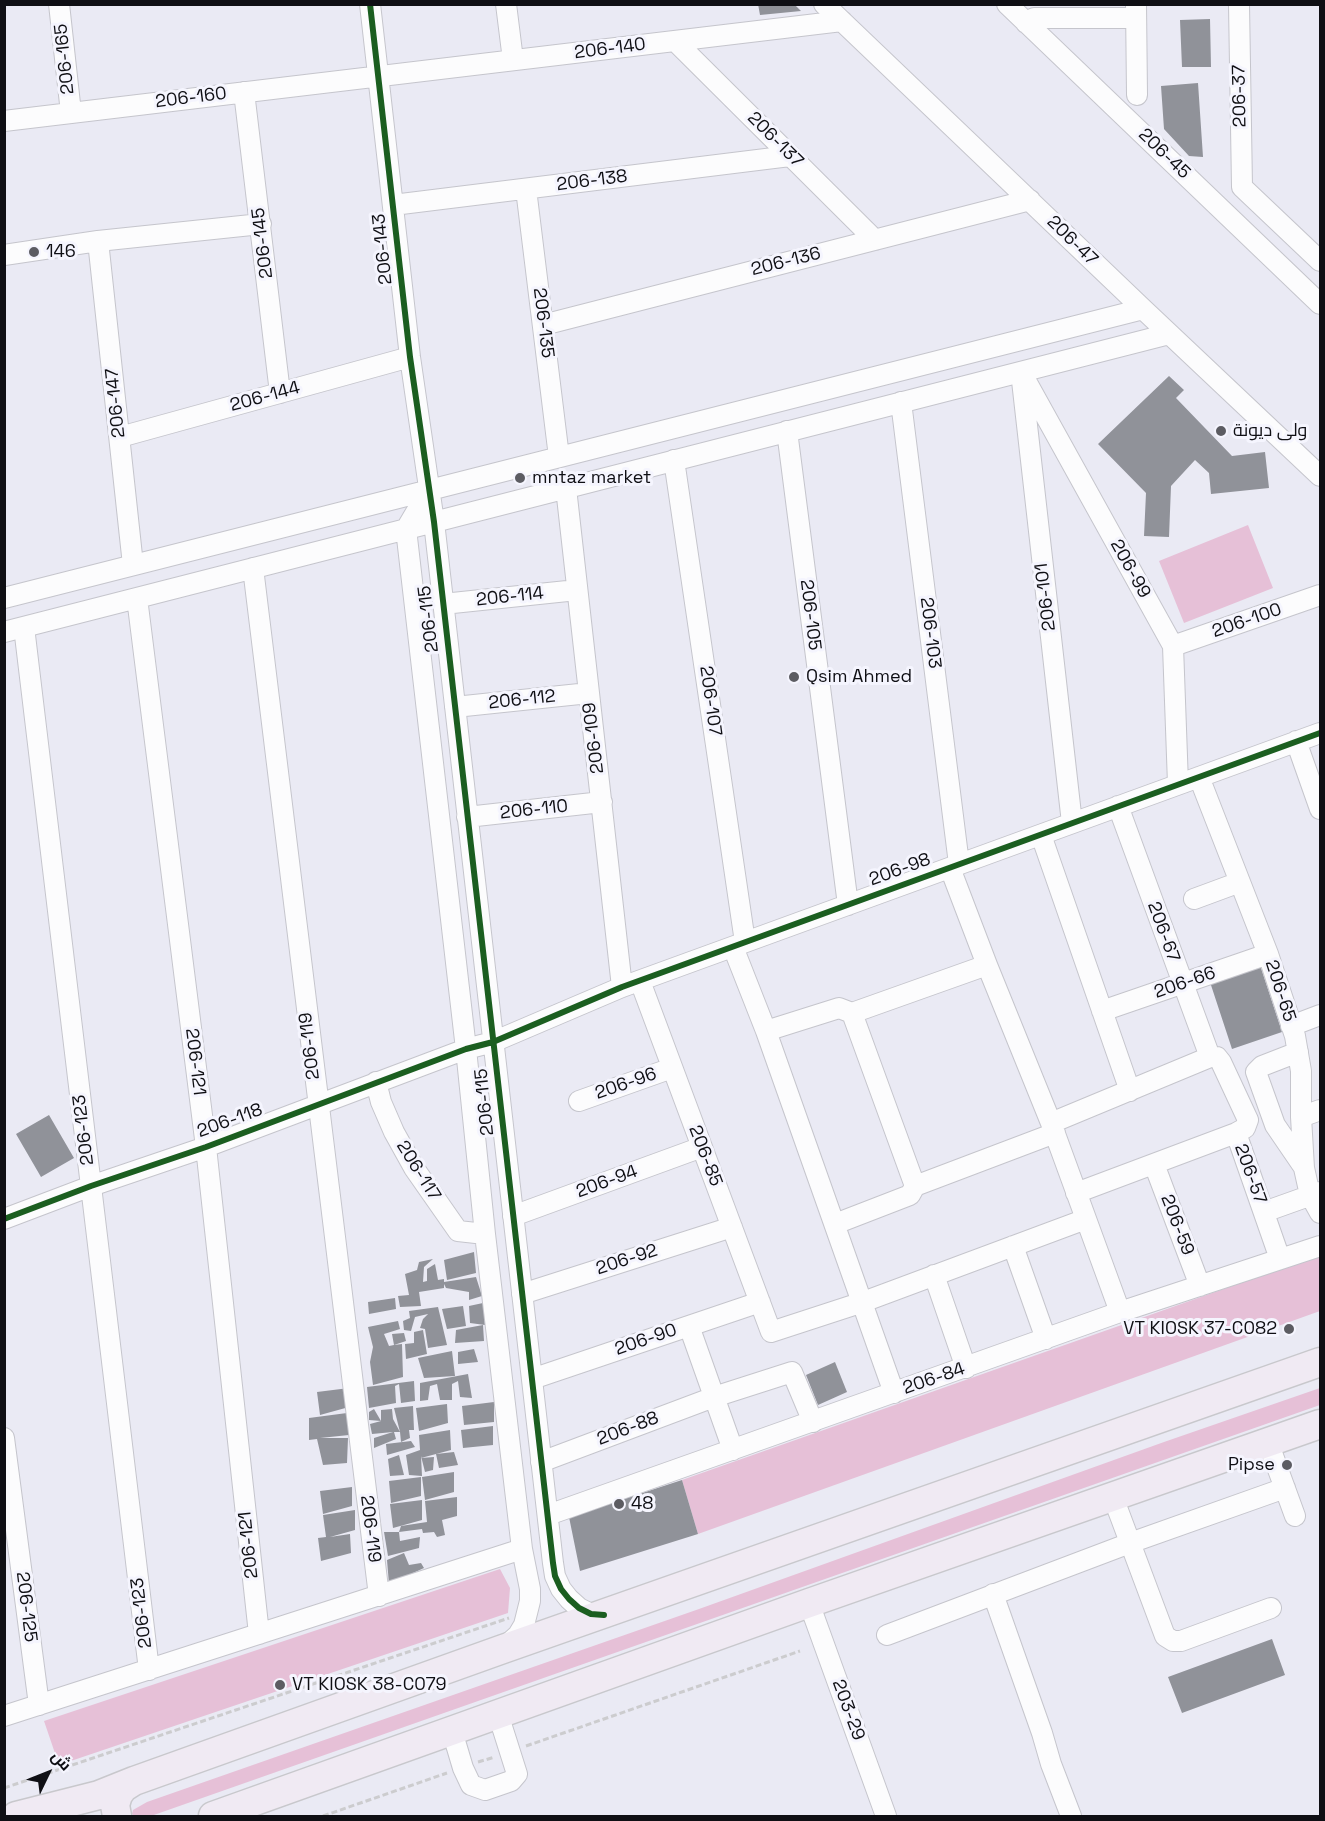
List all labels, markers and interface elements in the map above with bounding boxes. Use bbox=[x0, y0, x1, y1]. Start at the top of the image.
street label: 206-165 bbox=[51, 23, 79, 95]
street label: 206-140 bbox=[573, 34, 647, 64]
street label: 206-37 bbox=[1229, 65, 1251, 127]
street label: 206-160 bbox=[154, 83, 228, 113]
street label: 206-137 bbox=[743, 108, 807, 172]
street label: 206-45 bbox=[1134, 124, 1194, 184]
street label: 206-138 bbox=[555, 166, 629, 196]
street label: 206-145 bbox=[248, 206, 278, 280]
street label: 206-143 bbox=[369, 212, 397, 286]
street label: 206-47 bbox=[1042, 212, 1102, 270]
place label: 146 bbox=[46, 241, 76, 263]
street label: 206-136 bbox=[749, 243, 823, 281]
marker: 146 bbox=[27, 245, 41, 259]
street label: 206-135 bbox=[528, 287, 558, 359]
street label: 206-147 bbox=[102, 367, 130, 439]
street label: 206-144 bbox=[228, 377, 302, 417]
place label: ولی دیونة bbox=[1233, 420, 1307, 442]
marker: ولی دیونة bbox=[1214, 424, 1228, 438]
place label: mntaz market bbox=[532, 467, 651, 489]
marker: mntaz market bbox=[513, 471, 527, 485]
street label: 206-99 bbox=[1105, 536, 1155, 602]
street label: 206-101 bbox=[1031, 562, 1061, 632]
street label: 206-105 bbox=[795, 578, 825, 652]
street label: 206-114 bbox=[475, 583, 545, 611]
street label: 206-115 bbox=[414, 584, 444, 654]
street label: 206-103 bbox=[915, 596, 945, 670]
street label: 206-100 bbox=[1209, 599, 1285, 643]
street label: 206-107 bbox=[694, 665, 726, 737]
place label: Qsim Ahmed bbox=[806, 666, 912, 688]
marker: Qsim Ahmed bbox=[787, 670, 801, 684]
street label: 206-112 bbox=[487, 686, 557, 714]
street label: 206-109 bbox=[579, 701, 609, 775]
street label: 206-110 bbox=[499, 796, 569, 824]
street label: 206-98 bbox=[866, 849, 934, 891]
street label: 206-67 bbox=[1142, 899, 1184, 965]
street label: 206-65 bbox=[1260, 958, 1300, 1024]
street label: 206-66 bbox=[1151, 962, 1219, 1004]
street label: 206-119 bbox=[295, 1011, 325, 1081]
street label: 206-121 bbox=[180, 1027, 210, 1097]
street label: 206-96 bbox=[592, 1063, 660, 1105]
street label: 206-115 bbox=[471, 1067, 499, 1137]
street label: 206-123 bbox=[69, 1094, 99, 1166]
street label: 206-118 bbox=[194, 1099, 266, 1143]
street label: 206-85 bbox=[684, 1122, 726, 1190]
street label: 206-117 bbox=[391, 1137, 445, 1205]
street label: 206-57 bbox=[1229, 1141, 1271, 1207]
street label: 206-94 bbox=[573, 1161, 641, 1203]
street label: 206-59 bbox=[1156, 1192, 1198, 1258]
street label: 206-92 bbox=[593, 1240, 661, 1280]
place label: VT KIOSK 37-C082 bbox=[1123, 1318, 1277, 1340]
street label: 206-90 bbox=[612, 1319, 680, 1361]
marker: VT KIOSK 37-C082 bbox=[1282, 1322, 1296, 1336]
street label: 206-84 bbox=[900, 1358, 968, 1400]
street label: 206-88 bbox=[594, 1407, 662, 1451]
place label: Pipse bbox=[1228, 1454, 1275, 1476]
marker: Pipse bbox=[1280, 1458, 1294, 1472]
place label: 48 bbox=[631, 1493, 653, 1515]
street label: 206-119 bbox=[355, 1494, 385, 1564]
marker: 48 bbox=[612, 1497, 626, 1511]
street label: 206-121 bbox=[235, 1510, 263, 1580]
street label: 206-125 bbox=[11, 1571, 41, 1643]
street label: 206-123 bbox=[127, 1577, 157, 1649]
place label: VT KIOSK 38-C079 bbox=[292, 1674, 447, 1696]
street label: 203-29 bbox=[827, 1677, 869, 1743]
marker: VT KIOSK 38-C079 bbox=[273, 1678, 287, 1692]
north arrow bbox=[18, 1743, 78, 1803]
text: ش bbox=[47, 1746, 76, 1775]

